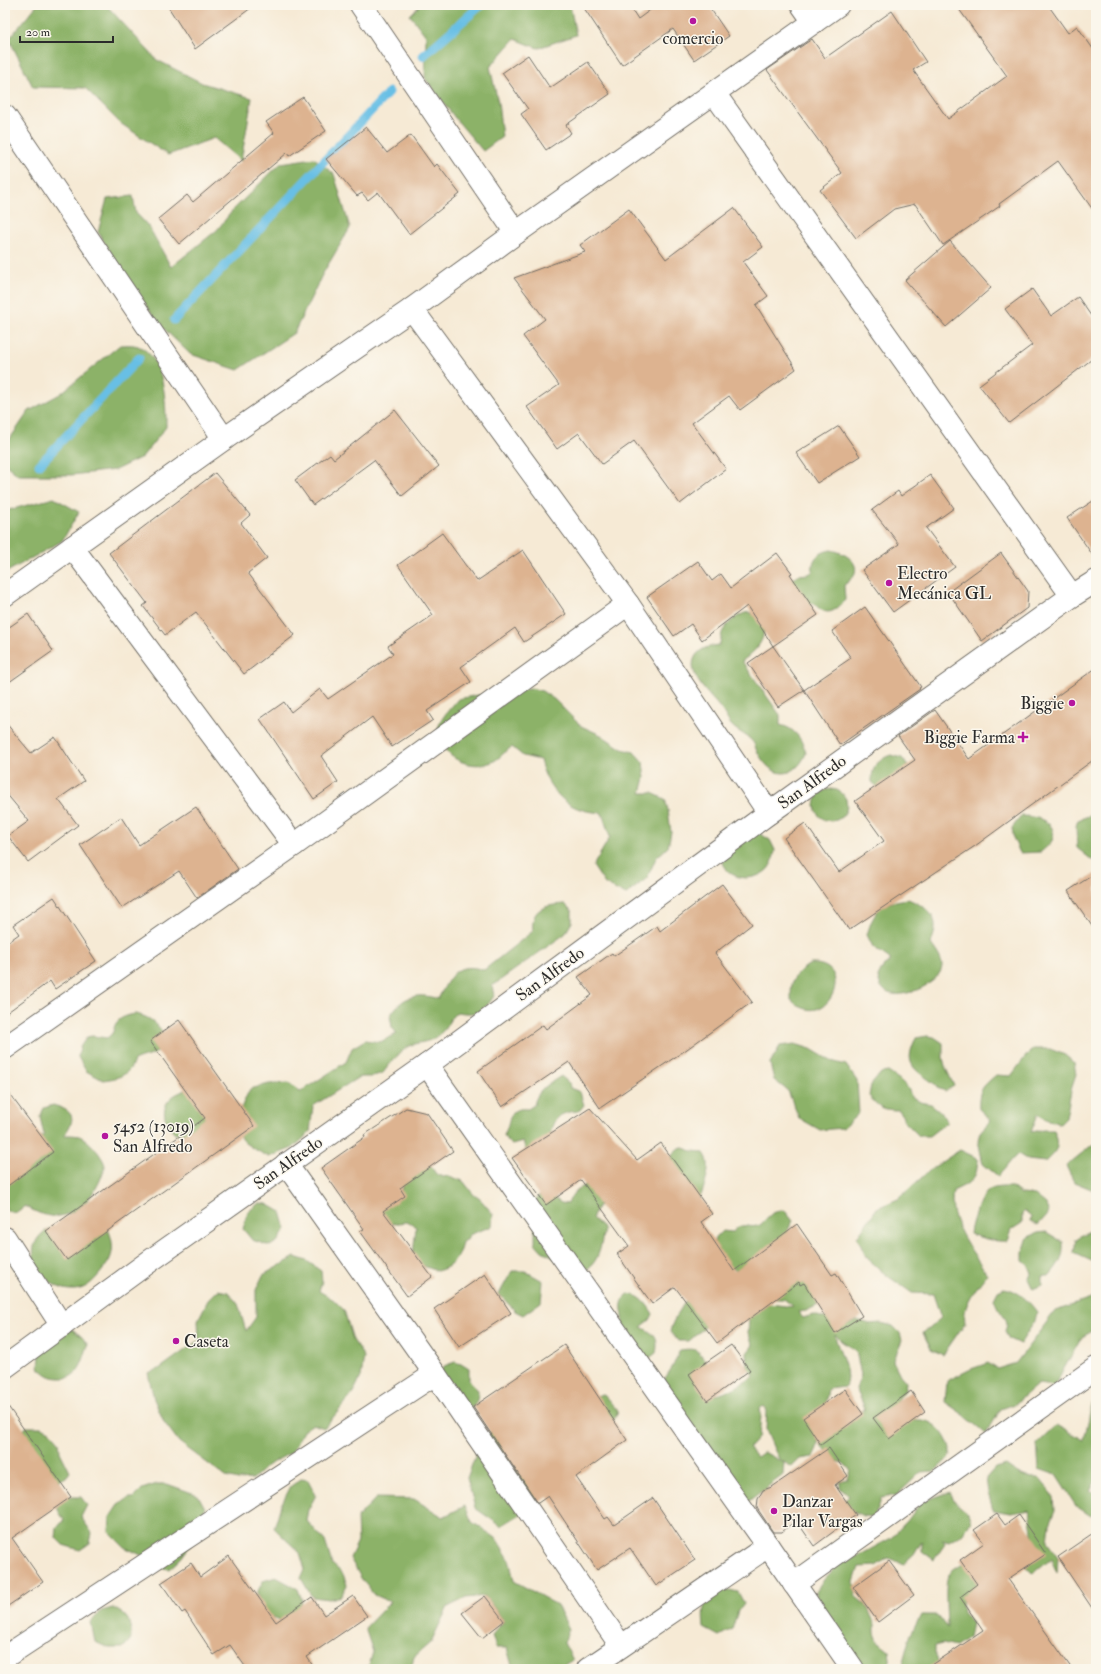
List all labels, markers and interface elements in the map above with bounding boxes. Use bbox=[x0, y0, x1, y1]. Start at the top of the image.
marker: comercio bbox=[688, 16, 698, 26]
scale bar bbox=[20, 18, 113, 44]
text: 20 m bbox=[26, 25, 51, 40]
place label: comercio bbox=[663, 28, 723, 49]
place label: Electro Mecánica GL bbox=[897, 563, 992, 604]
marker: Electro Mecánica GL bbox=[884, 578, 894, 588]
place label: Biggie bbox=[1020, 693, 1064, 714]
marker: Biggie bbox=[1067, 698, 1077, 708]
place label: Biggie Farma bbox=[924, 727, 1016, 748]
marker: Biggie Farma bbox=[1018, 732, 1028, 742]
street label: San Alfredo bbox=[774, 750, 850, 814]
street label: San Alfredo bbox=[512, 942, 588, 1006]
place label: 5452 (13019) San Alfredo bbox=[113, 1116, 194, 1157]
marker: 5452 (13019) San Alfredo bbox=[100, 1131, 110, 1141]
street label: San Alfredo bbox=[249, 1132, 327, 1194]
place label: Caseta bbox=[184, 1331, 230, 1352]
marker: Caseta bbox=[171, 1336, 181, 1346]
place label: Danzar Pilar Vargas bbox=[782, 1491, 863, 1532]
marker: Danzar Pilar Vargas bbox=[769, 1506, 779, 1516]

